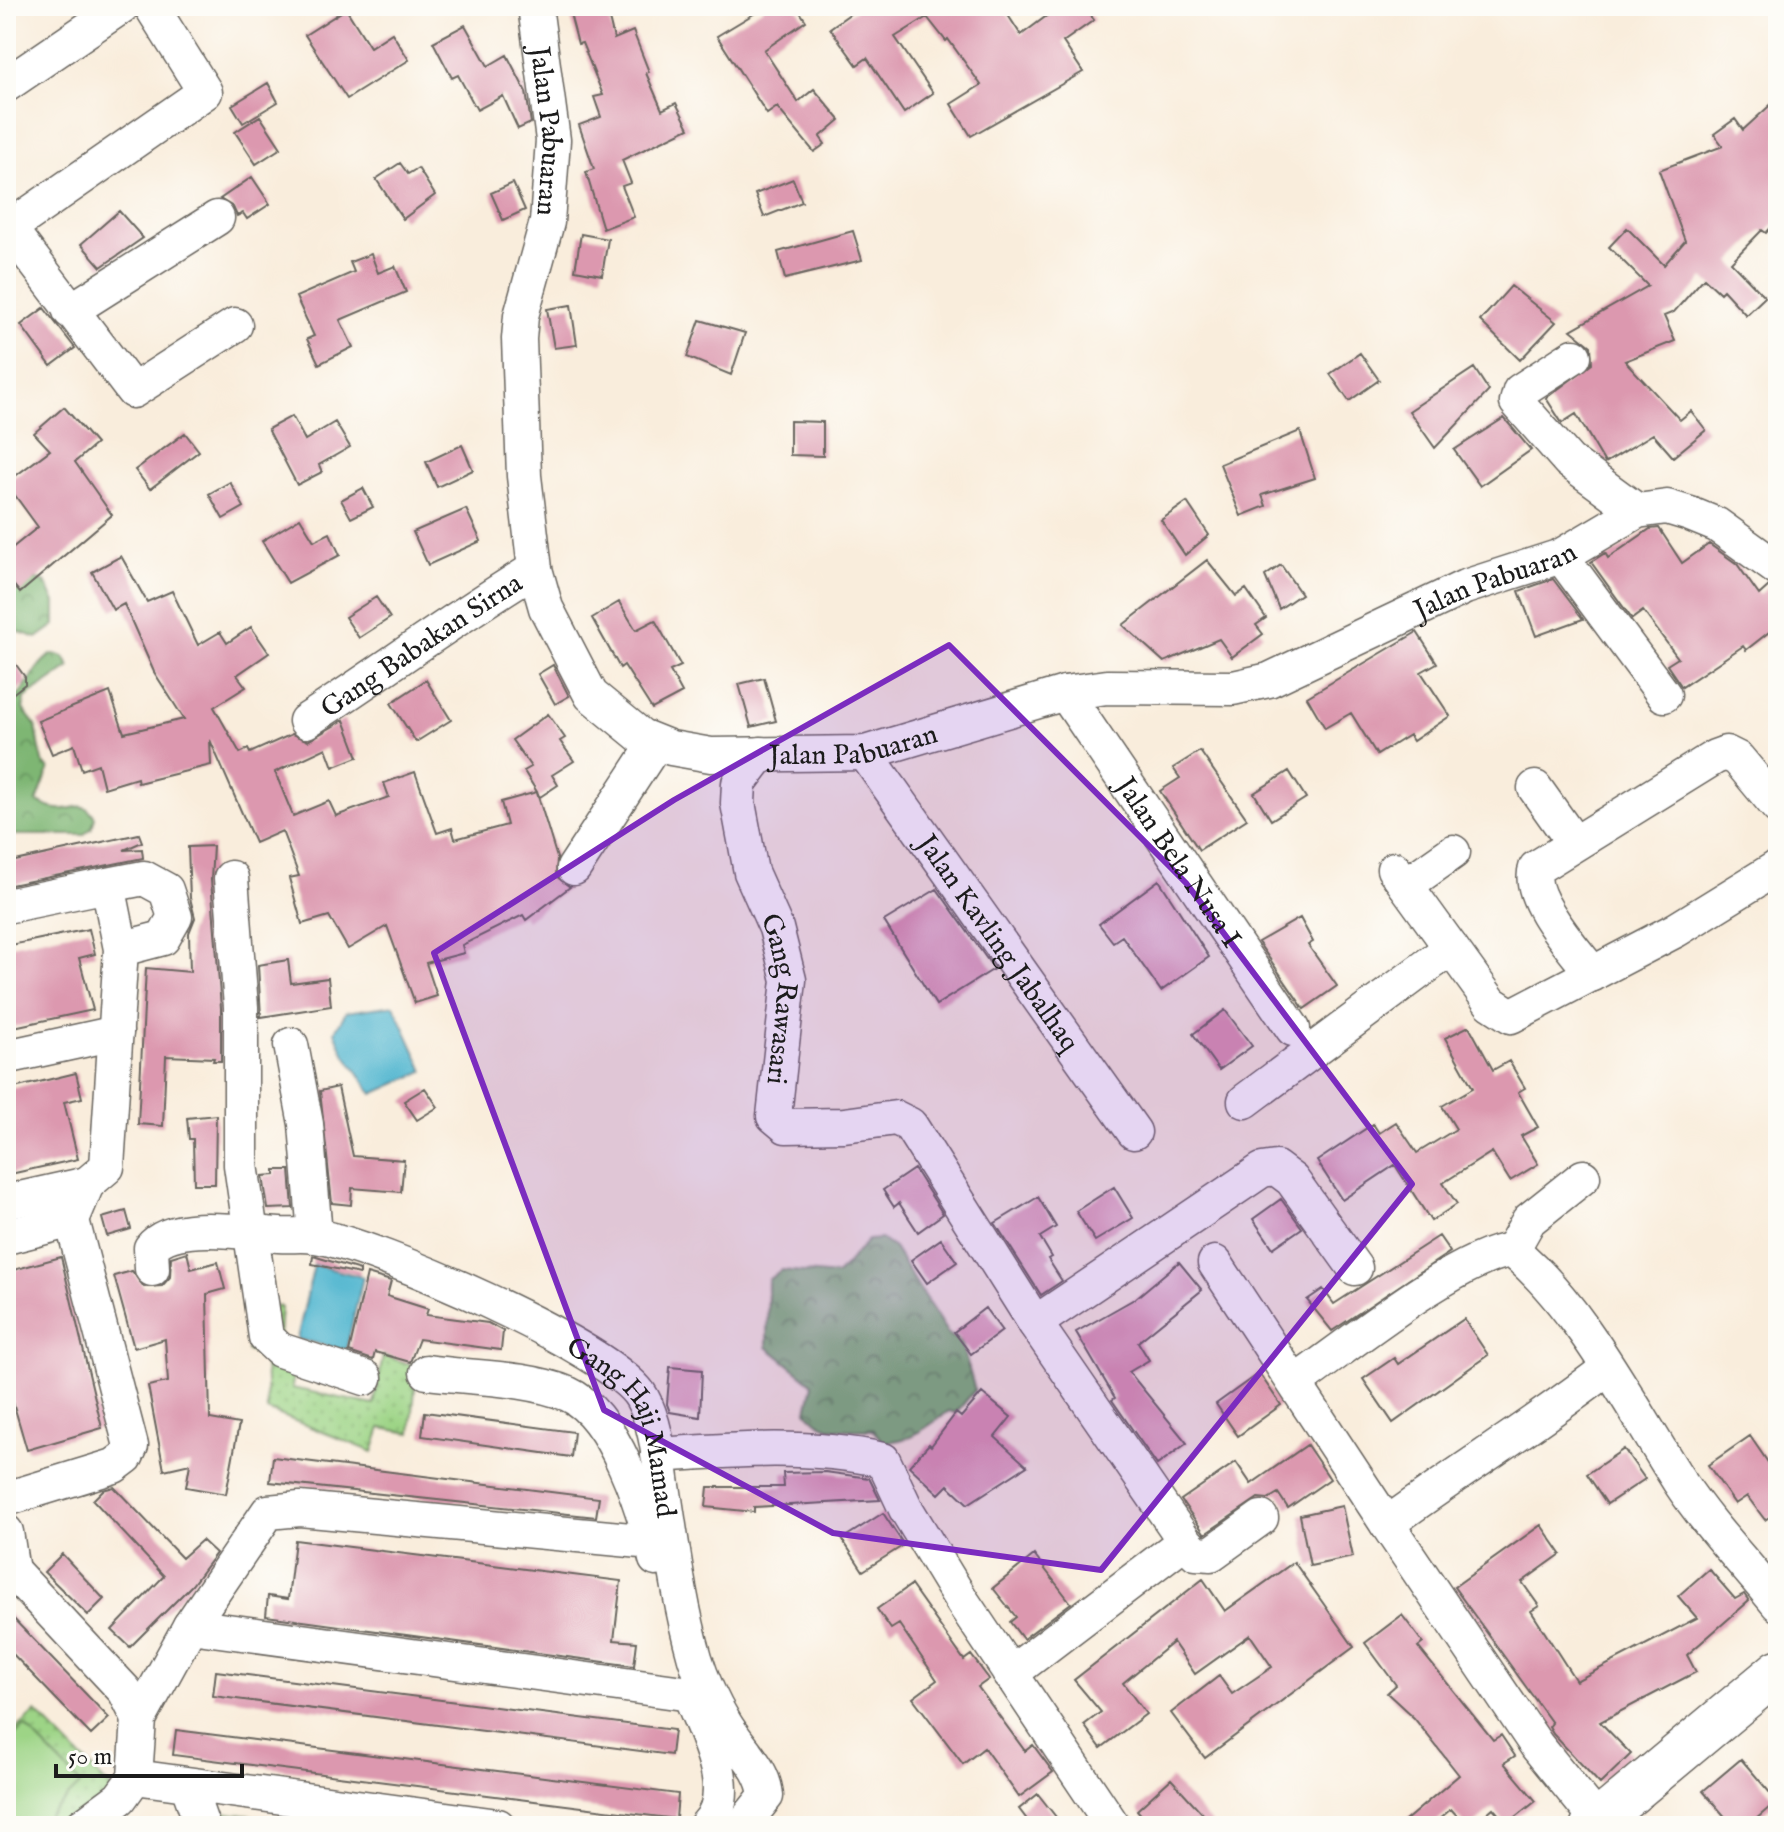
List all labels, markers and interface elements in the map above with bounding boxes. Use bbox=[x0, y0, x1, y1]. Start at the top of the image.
street label: Jalan Pabuaran bbox=[520, 41, 568, 217]
street label: Jalan Pabuaran bbox=[1406, 536, 1584, 630]
street label: Gang Babakan Sirna bbox=[315, 566, 530, 727]
street label: Jalan Pabuaran bbox=[766, 717, 942, 774]
street label: Jalan Bela Nusa I bbox=[1105, 769, 1248, 955]
street label: Jalan Kavling Jabalhaq bbox=[907, 826, 1087, 1060]
street label: Gang Rawasari bbox=[752, 908, 804, 1086]
street label: Gang Haji Mamad bbox=[560, 1330, 683, 1520]
scale bar bbox=[56, 1728, 242, 1778]
text: 50 m bbox=[68, 1742, 112, 1773]

